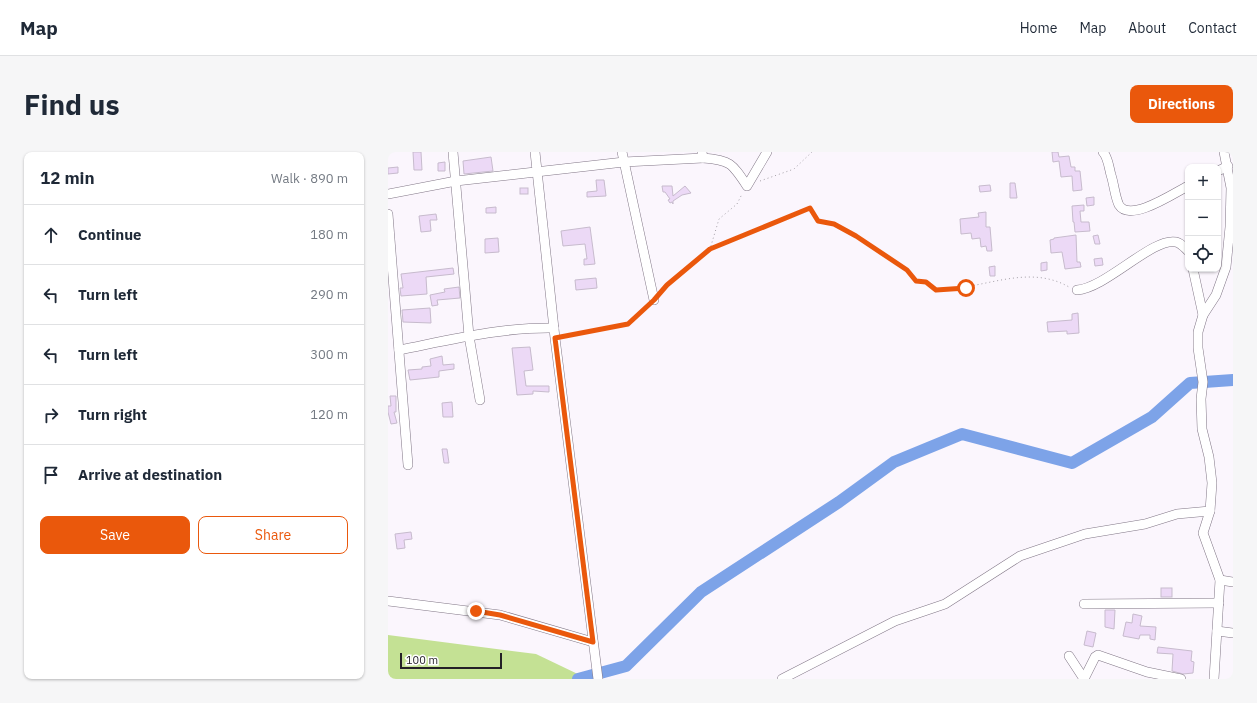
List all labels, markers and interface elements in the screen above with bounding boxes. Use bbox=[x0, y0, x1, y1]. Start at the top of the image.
text: Map bbox=[20, 16, 58, 40]
text: Home bbox=[1020, 19, 1057, 37]
text: Map bbox=[1079, 19, 1106, 37]
text: About bbox=[1128, 19, 1166, 37]
text: Contact bbox=[1188, 19, 1237, 37]
button: Directions bbox=[1130, 85, 1233, 123]
text: Find us bbox=[24, 86, 120, 123]
map controls bbox=[1185, 164, 1221, 272]
button: + bbox=[1185, 164, 1221, 200]
text: 12 min bbox=[40, 167, 95, 189]
text: Walk · 890 m bbox=[271, 170, 348, 187]
button: − bbox=[1185, 200, 1221, 236]
icon: ahead bbox=[40, 224, 62, 246]
text: Continue bbox=[78, 225, 142, 244]
text: 180 m bbox=[310, 226, 348, 243]
button: locate bbox=[1185, 236, 1221, 272]
route start bbox=[957, 279, 975, 297]
icon: left bbox=[40, 284, 62, 306]
text: Turn left bbox=[78, 285, 138, 304]
text: 290 m bbox=[310, 286, 348, 303]
icon: left bbox=[40, 344, 62, 366]
text: Turn left bbox=[78, 345, 138, 364]
text: 300 m bbox=[310, 346, 348, 363]
icon: right bbox=[40, 404, 62, 426]
text: Turn right bbox=[78, 405, 147, 424]
text: 120 m bbox=[310, 406, 348, 423]
icon: arrive bbox=[40, 464, 62, 486]
text: Arrive at destination bbox=[78, 465, 222, 484]
button: Save bbox=[40, 516, 190, 554]
button: Share bbox=[198, 516, 348, 554]
route end bbox=[467, 602, 485, 620]
scale bar bbox=[400, 651, 502, 670]
text: 100 m bbox=[406, 653, 438, 667]

